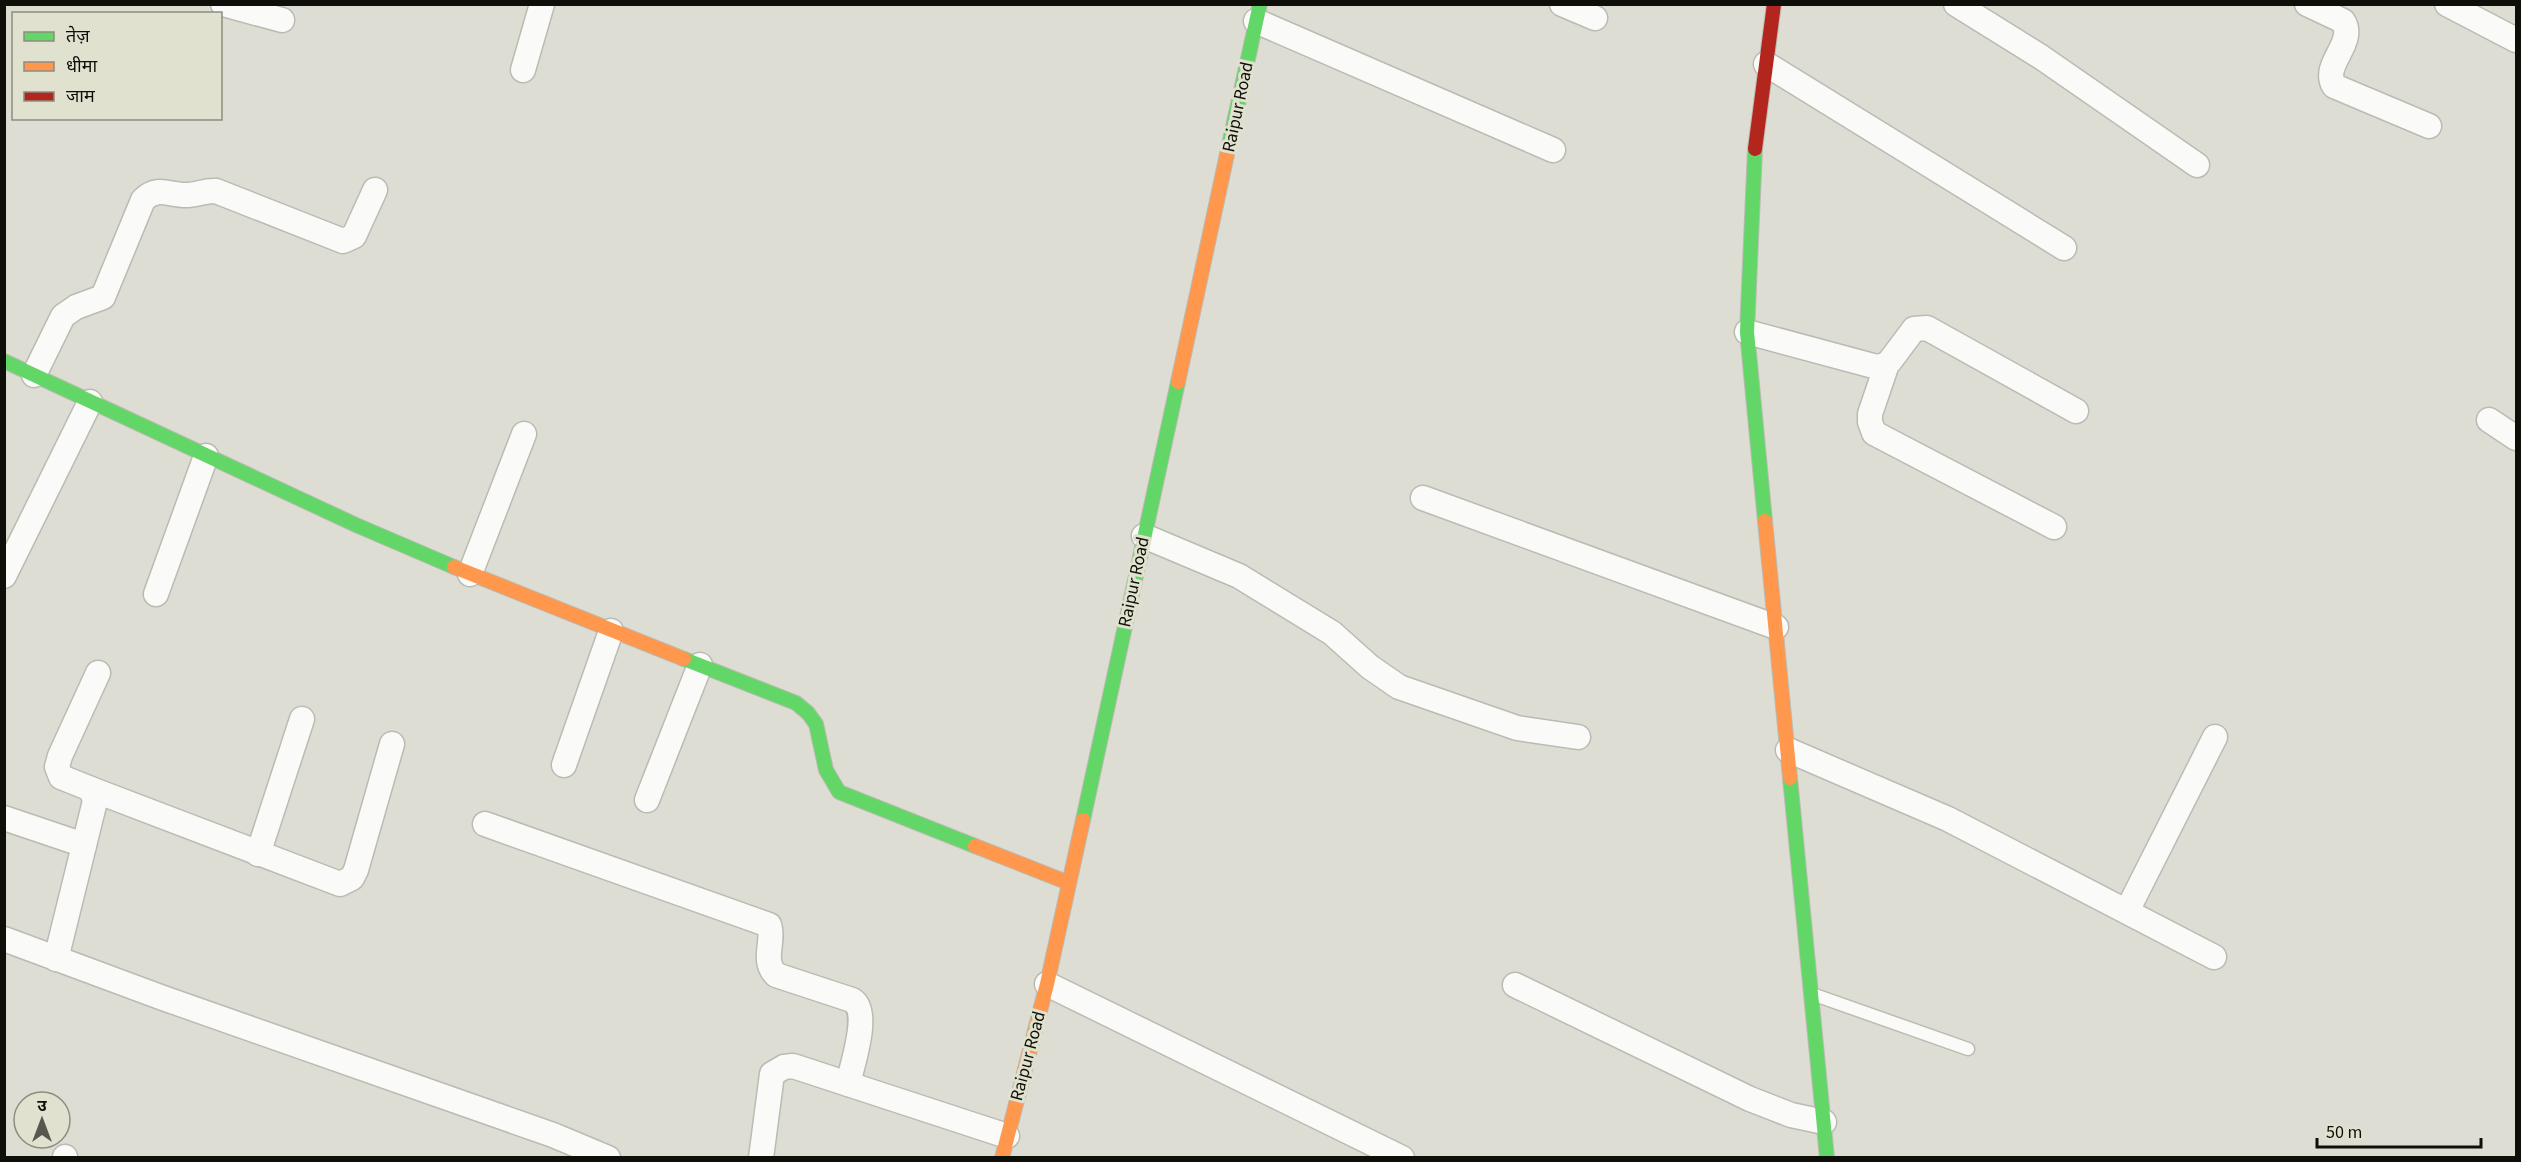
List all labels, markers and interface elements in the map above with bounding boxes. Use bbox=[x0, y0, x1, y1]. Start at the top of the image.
legend bbox=[12, 12, 222, 120]
text: तेज़ bbox=[66, 24, 90, 49]
text: धीमा bbox=[66, 54, 97, 79]
street label: Raipur Road bbox=[1216, 59, 1260, 155]
text: जाम bbox=[66, 84, 96, 109]
street label: Raipur Road bbox=[1112, 534, 1156, 630]
street label: Raipur Road bbox=[1004, 1008, 1052, 1104]
north arrow bbox=[12, 1090, 72, 1150]
text: उ bbox=[37, 1095, 47, 1117]
scale bar bbox=[2317, 1111, 2480, 1149]
text: 50 m bbox=[2326, 1120, 2362, 1145]

